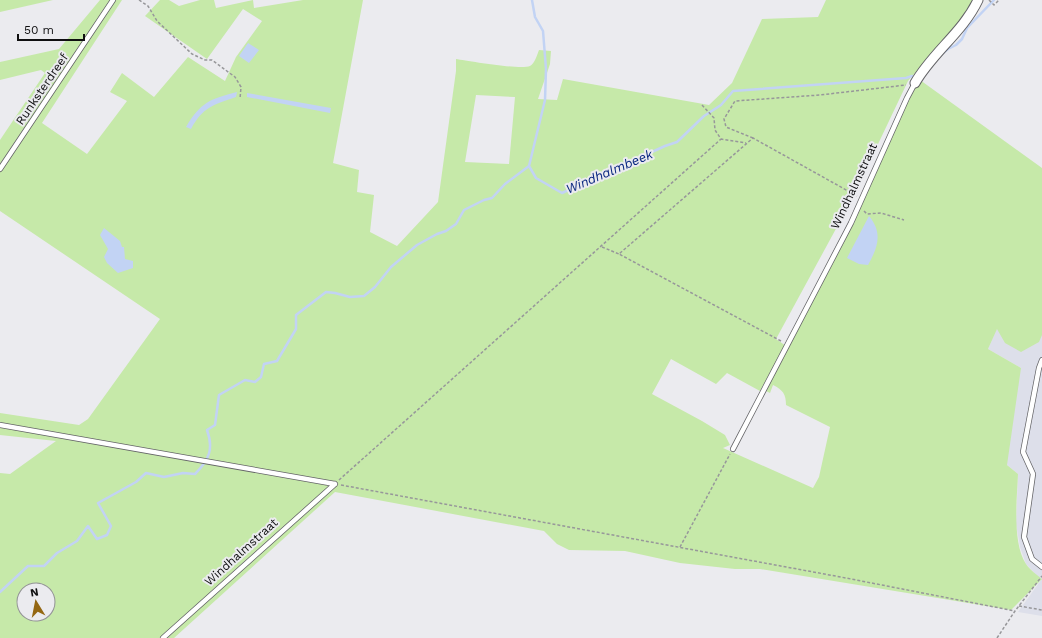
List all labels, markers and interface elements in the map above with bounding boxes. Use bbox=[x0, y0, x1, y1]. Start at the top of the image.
scale bar bbox=[18, 16, 84, 42]
text: 50 m bbox=[24, 23, 54, 37]
street label: Runksterdreef bbox=[13, 50, 71, 127]
street label: Windhalmstraat bbox=[828, 141, 880, 231]
water label: Windhalmbeek bbox=[563, 146, 656, 197]
street label: Windhalmstraat bbox=[202, 516, 280, 588]
north arrow bbox=[16, 582, 56, 622]
text: N bbox=[29, 586, 39, 600]

